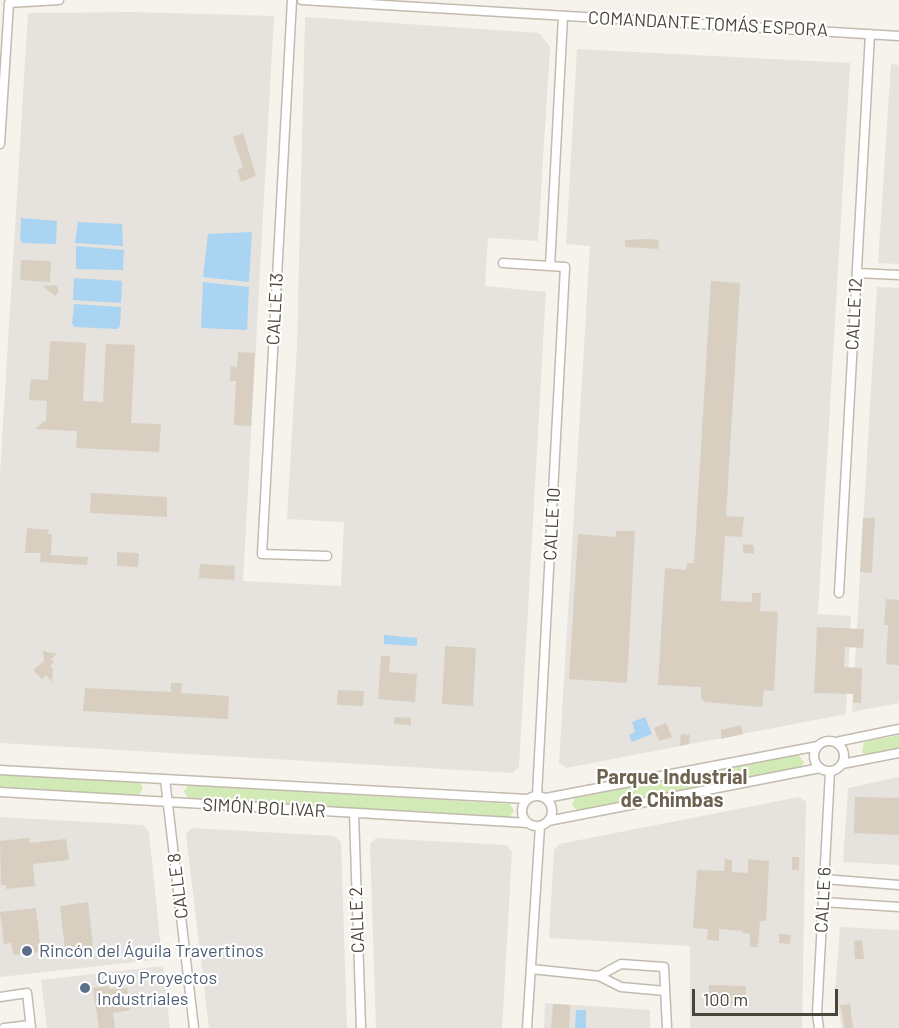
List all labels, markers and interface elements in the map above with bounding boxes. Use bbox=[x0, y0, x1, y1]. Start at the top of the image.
street label: COMANDANTE TOMÁS ESPORA bbox=[588, 7, 828, 41]
street label: CALLE 13 bbox=[262, 272, 288, 346]
street label: CALLE 12 bbox=[841, 277, 867, 351]
street label: CALLE 10 bbox=[539, 487, 565, 561]
district label: Parque Industrial de Chimbas bbox=[597, 765, 747, 812]
street label: SIMÓN BOLIVAR bbox=[202, 794, 326, 822]
street label: CALLE 8 bbox=[163, 852, 193, 920]
street label: CALLE 6 bbox=[810, 866, 836, 934]
street label: CALLE 2 bbox=[345, 886, 369, 954]
place label: Rincón del Águila Travertinos bbox=[39, 940, 264, 962]
marker: Rincón del Águila Travertinos bbox=[20, 944, 34, 958]
place label: Cuyo Proyectos Industriales bbox=[97, 967, 217, 1010]
scale bar bbox=[695, 977, 840, 1015]
marker: Cuyo Proyectos Industriales bbox=[78, 981, 92, 995]
text: 100 m bbox=[703, 988, 748, 1010]

